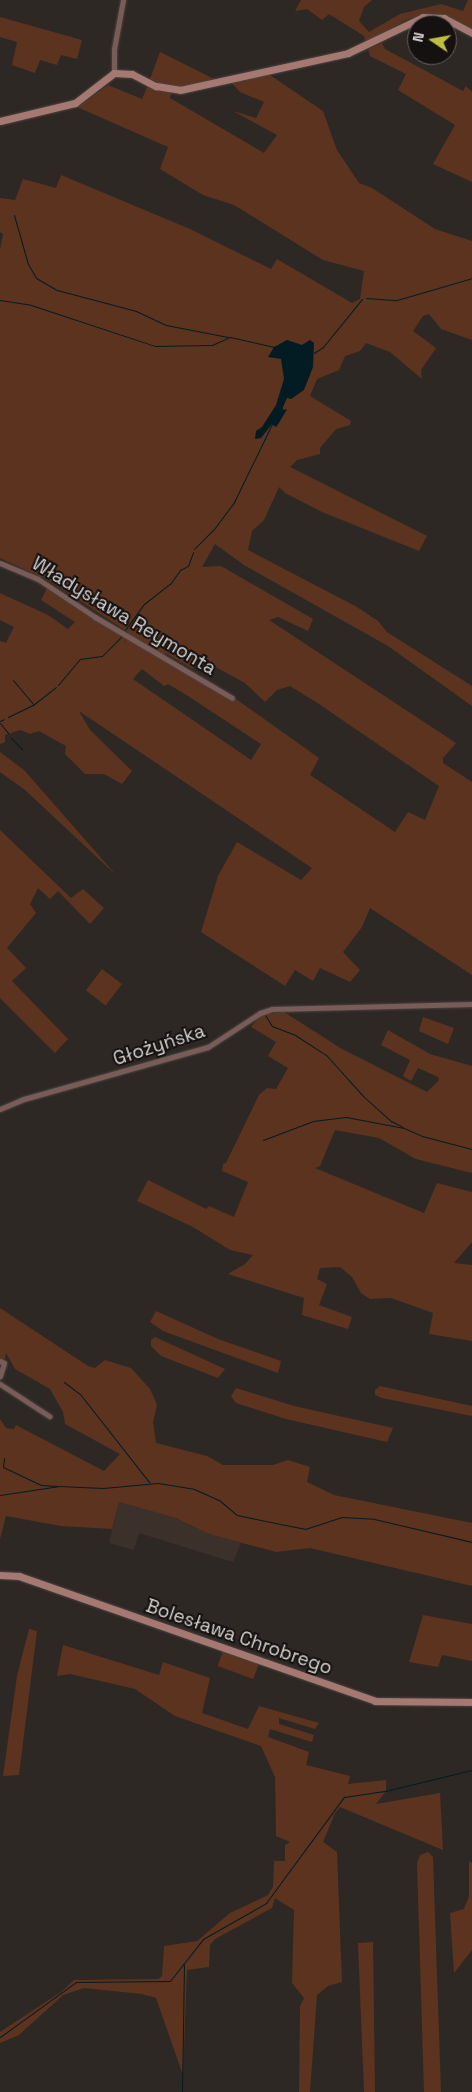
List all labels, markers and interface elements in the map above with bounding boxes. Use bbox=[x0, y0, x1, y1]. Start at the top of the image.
north arrow bbox=[407, 15, 457, 65]
text: N bbox=[409, 31, 428, 44]
street label: Władysława Reymonta bbox=[28, 552, 220, 680]
street label: Głożyńska bbox=[110, 1019, 208, 1071]
street label: Bolesława Chrobrego bbox=[143, 1594, 335, 1680]

